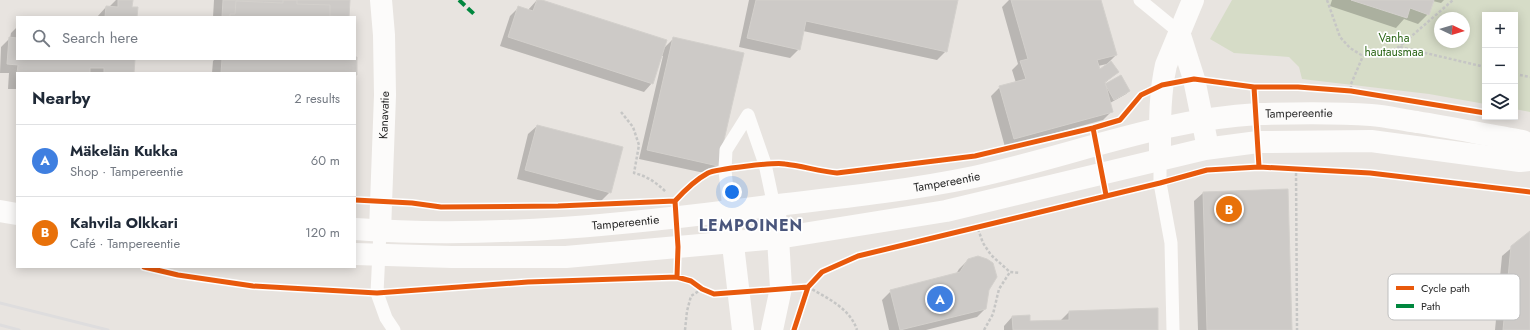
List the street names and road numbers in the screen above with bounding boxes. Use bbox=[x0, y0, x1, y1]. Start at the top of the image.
street label: Kanavatie bbox=[374, 91, 394, 139]
street label: Tampereentie bbox=[1265, 104, 1333, 123]
street label: Tampereentie bbox=[912, 167, 982, 197]
street label: Tampereentie bbox=[591, 210, 660, 235]

